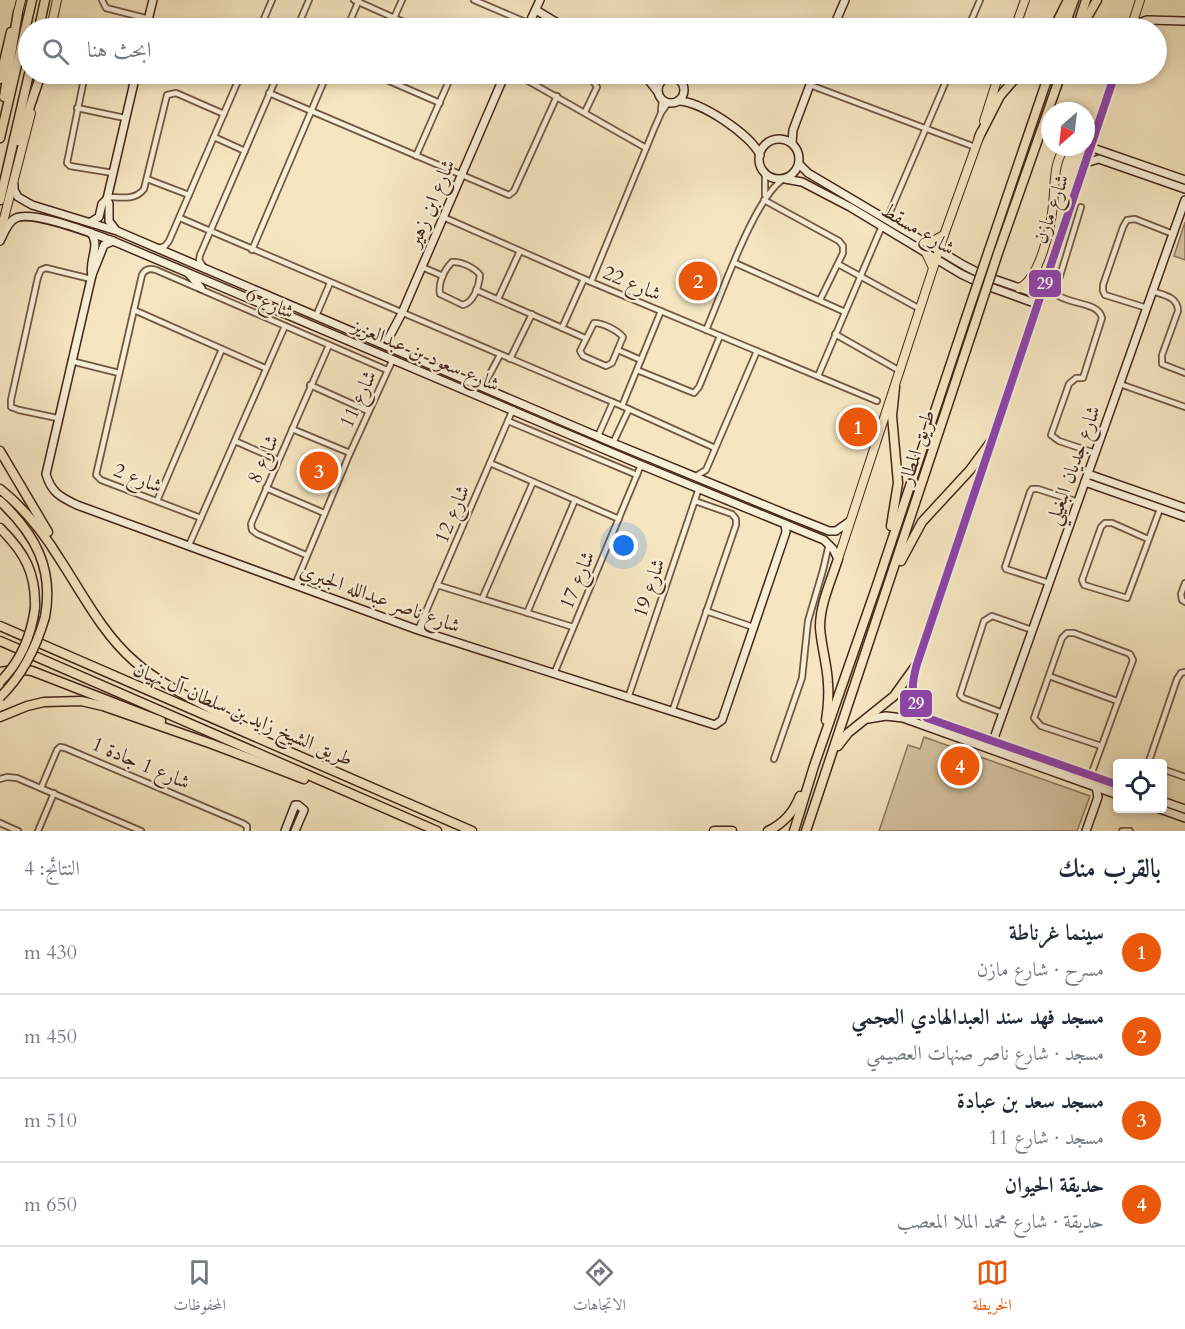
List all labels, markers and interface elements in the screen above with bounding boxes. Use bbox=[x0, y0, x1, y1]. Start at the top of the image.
search box bbox=[18, 18, 1167, 84]
icon: search bbox=[39, 35, 72, 68]
text: ابحث هنا bbox=[87, 35, 152, 65]
north arrow bbox=[1041, 102, 1095, 156]
street label: شارع ابن زهير bbox=[400, 155, 465, 254]
street label: شارع مازن bbox=[1027, 171, 1079, 249]
street label: شارع مسقط bbox=[874, 196, 960, 265]
pin: 2 bbox=[678, 258, 718, 304]
street label: شارع 22 bbox=[597, 259, 665, 311]
line badge: 29 bbox=[1028, 269, 1062, 298]
text: 29 bbox=[1037, 273, 1053, 295]
street label: شارع 6 bbox=[240, 280, 298, 329]
street label: شارع سعود بن عبدالعزيز bbox=[345, 311, 504, 402]
street label: شارع 11 bbox=[333, 366, 387, 434]
street label: شارع جديان البغيلي bbox=[1039, 402, 1113, 530]
pin: 1 bbox=[838, 404, 878, 450]
street label: طريق المطار bbox=[892, 406, 942, 490]
street label: شارع 8 bbox=[241, 431, 289, 489]
pin: 3 bbox=[300, 448, 338, 494]
street label: شارع 2 bbox=[108, 456, 166, 503]
street label: شارع 12 bbox=[428, 481, 480, 549]
your location bbox=[609, 531, 638, 560]
street label: شارع 17 bbox=[553, 547, 605, 615]
street label: شارع 19 bbox=[626, 555, 675, 622]
street label: شارع ناصر عبدالله الجبري bbox=[295, 556, 464, 643]
street label: طريق الشيخ زايد بن سلطان آل نهيان bbox=[127, 655, 357, 776]
line badge: 29 bbox=[899, 689, 933, 718]
text: 29 bbox=[908, 693, 924, 715]
street label: شارع 1 جادة 1 bbox=[86, 730, 194, 800]
pin: 4 bbox=[940, 744, 980, 789]
map controls bbox=[1113, 759, 1167, 813]
button: locate bbox=[1113, 759, 1167, 813]
text: بالقرب منك bbox=[1058, 851, 1161, 886]
text: النتائج: 4 bbox=[24, 855, 80, 882]
text: سينما غرناطة bbox=[1009, 918, 1104, 948]
text: 430 m bbox=[24, 939, 77, 966]
text: 1 bbox=[1136, 939, 1147, 966]
text: مسرح · شارع مازن bbox=[977, 956, 1104, 983]
text: مسجد فهد سند العبدالهادي العجمي bbox=[851, 1002, 1104, 1032]
text: 450 m bbox=[24, 1023, 77, 1050]
text: 2 bbox=[1136, 1023, 1147, 1050]
text: مسجد · شارع ناصر صنهات العصيمي bbox=[866, 1040, 1104, 1067]
text: مسجد سعد بن عبادة bbox=[957, 1086, 1104, 1116]
text: 510 m bbox=[24, 1107, 77, 1134]
text: 3 bbox=[1136, 1107, 1147, 1134]
text: مسجد · شارع 11 bbox=[988, 1124, 1104, 1151]
text: حديقة الحيوان bbox=[1005, 1170, 1104, 1200]
text: 650 m bbox=[24, 1191, 77, 1218]
text: 4 bbox=[1136, 1191, 1147, 1218]
text: حديقة · شارع محمد الملا المعصب bbox=[897, 1208, 1104, 1235]
tab: المحفوظات bbox=[173, 1256, 226, 1320]
tab: الاتجاهات bbox=[573, 1256, 626, 1320]
tab: الخريطة bbox=[973, 1256, 1012, 1320]

